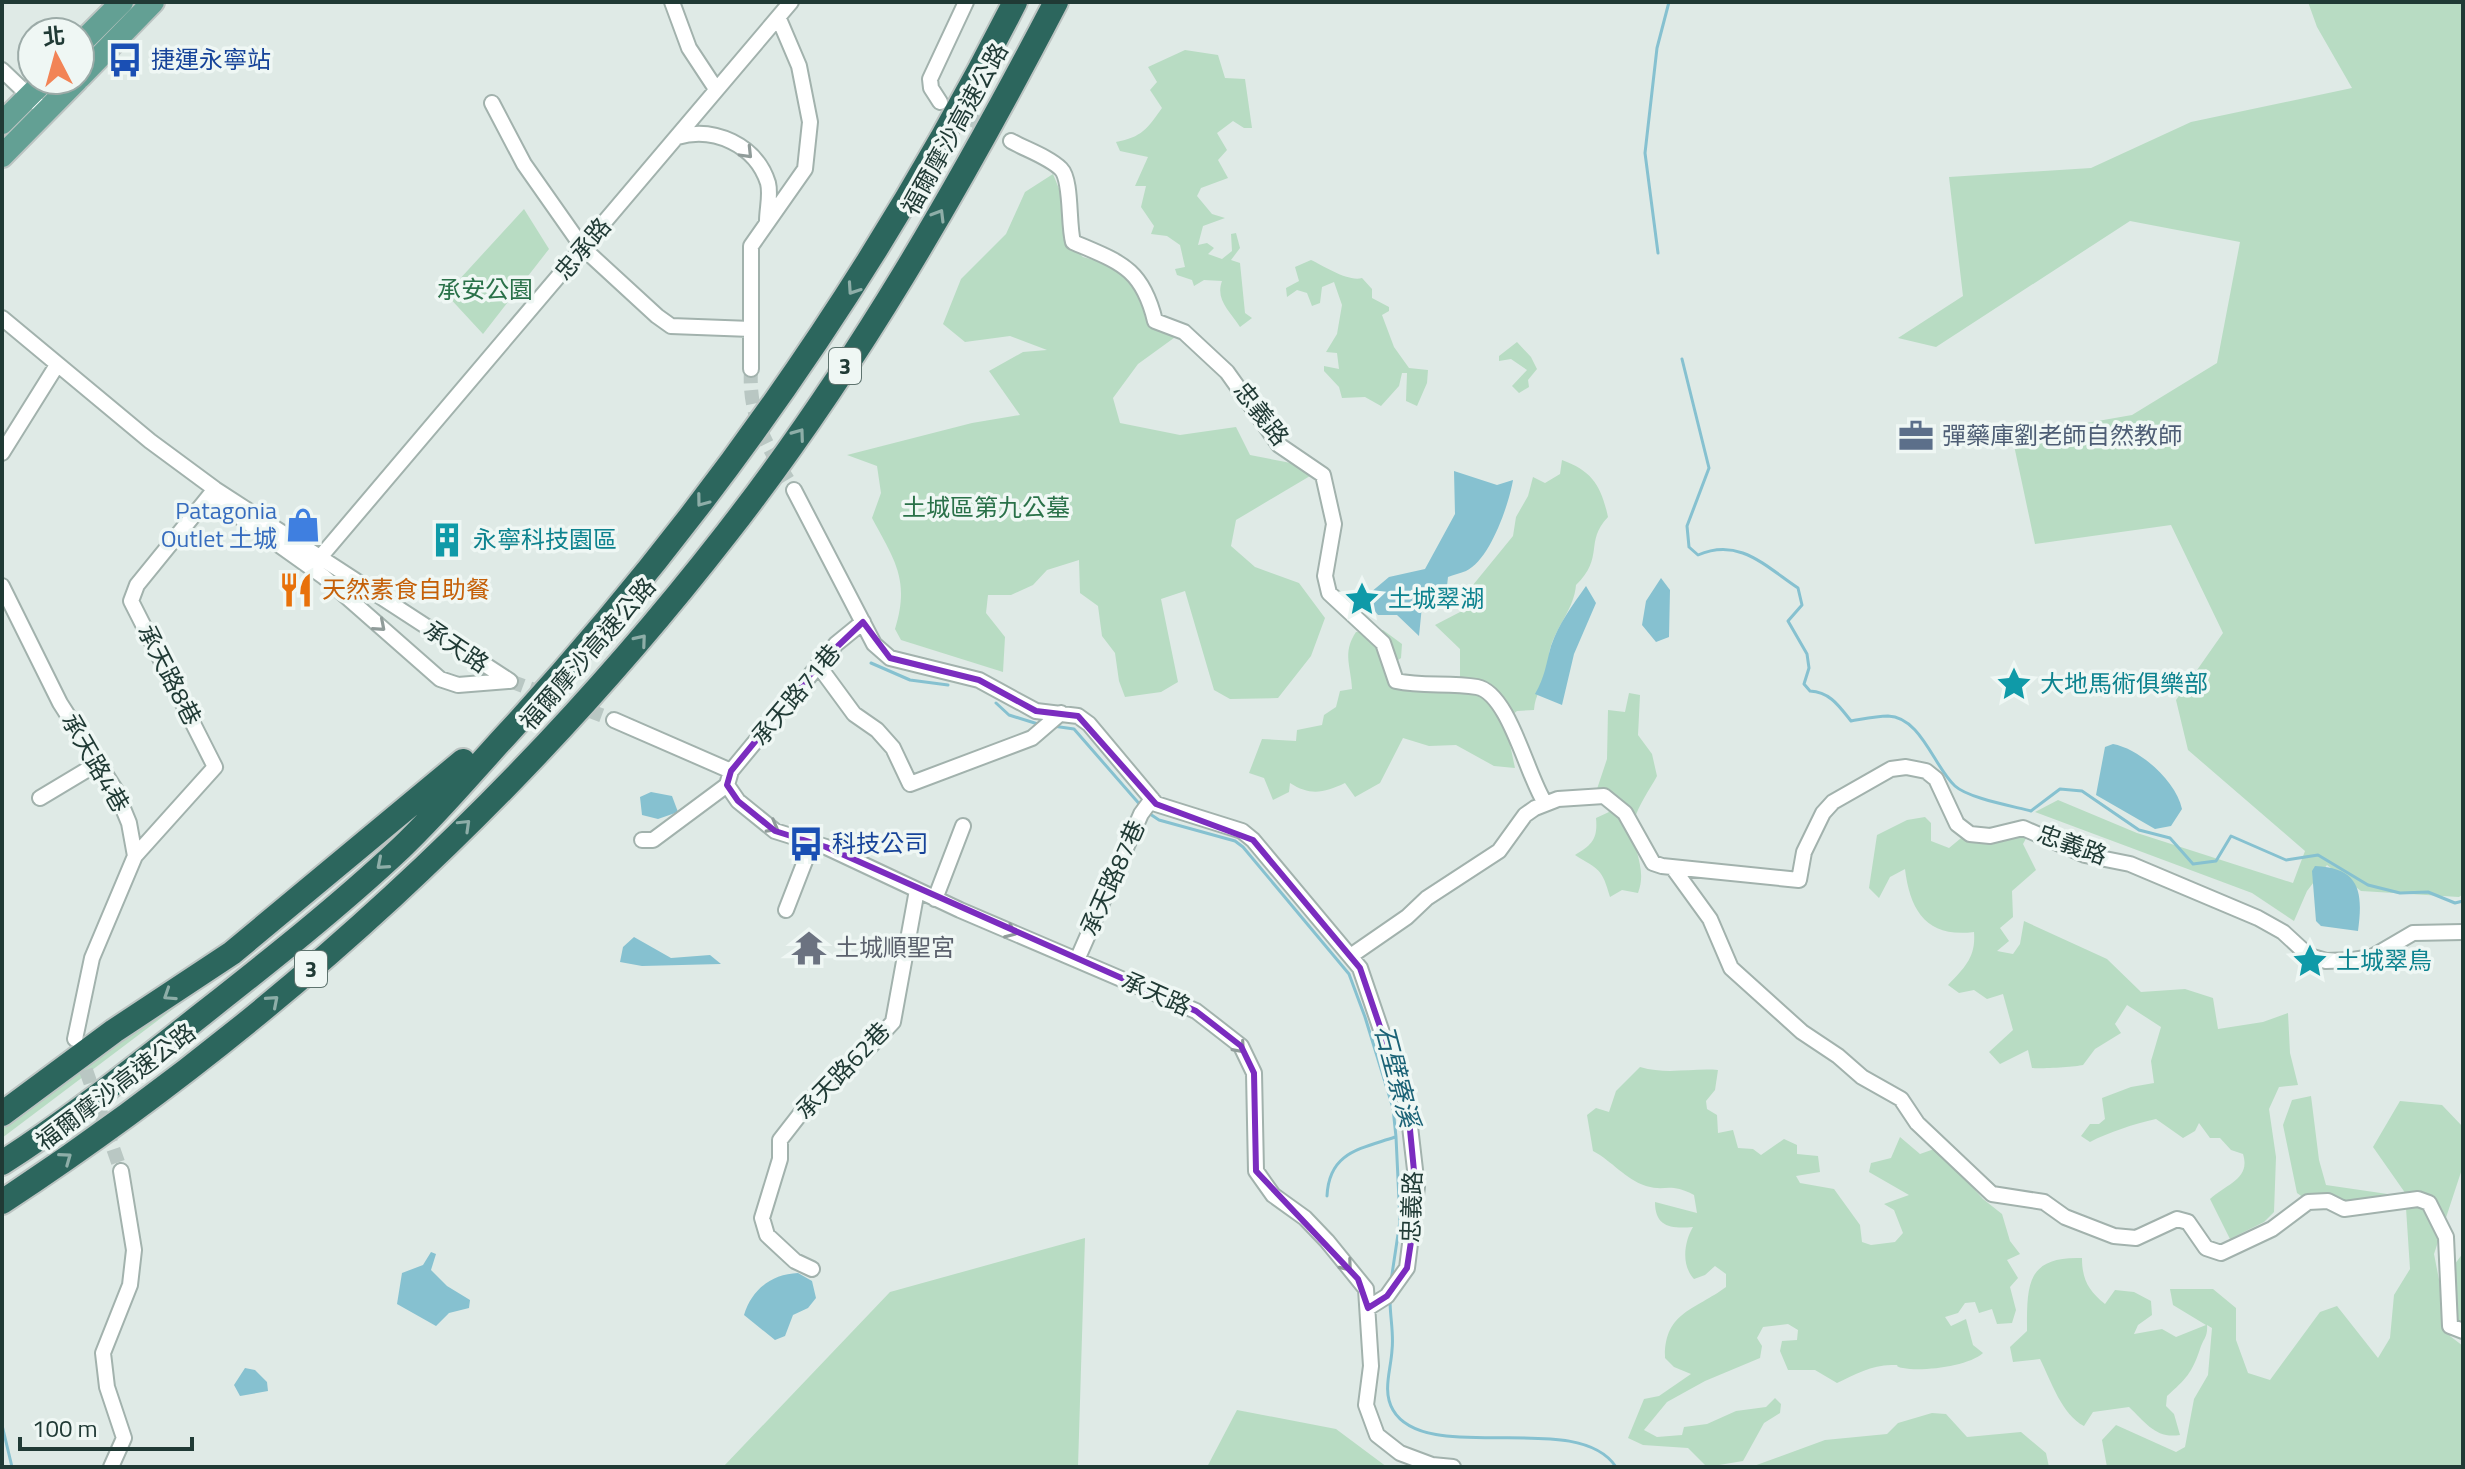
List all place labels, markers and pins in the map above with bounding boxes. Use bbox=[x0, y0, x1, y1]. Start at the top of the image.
bus stop icon: 捷運永寧站 bbox=[106, 41, 144, 79]
place label: 捷運永寧站 bbox=[151, 41, 271, 77]
office icon: 彈藥庫劉老師自然教師 bbox=[1897, 417, 1935, 455]
place label: 彈藥庫劉老師自然教師 bbox=[1942, 417, 2182, 453]
place label: Patagonia Outlet 土城 bbox=[161, 492, 277, 556]
shop icon: Patagonia Outlet 土城 bbox=[284, 506, 322, 544]
building icon: 永寧科技園區 bbox=[428, 521, 466, 559]
place label: 永寧科技園區 bbox=[473, 521, 617, 557]
restaurant icon: 天然素食自助餐 bbox=[277, 571, 315, 609]
place label: 天然素食自助餐 bbox=[322, 571, 490, 607]
place icon: 土城翠湖 bbox=[1343, 580, 1381, 618]
place label: 土城翠湖 bbox=[1388, 580, 1484, 616]
place icon: 大地馬術俱樂部 bbox=[1995, 665, 2033, 703]
place label: 大地馬術俱樂部 bbox=[2040, 665, 2208, 701]
bus stop icon: 科技公司 bbox=[787, 825, 825, 863]
place label: 科技公司 bbox=[832, 825, 928, 861]
temple icon: 土城順聖宮 bbox=[790, 929, 828, 967]
place label: 土城順聖宮 bbox=[835, 929, 955, 965]
place icon: 土城翠鳥 bbox=[2291, 942, 2329, 980]
place label: 土城翠鳥 bbox=[2336, 942, 2432, 978]

